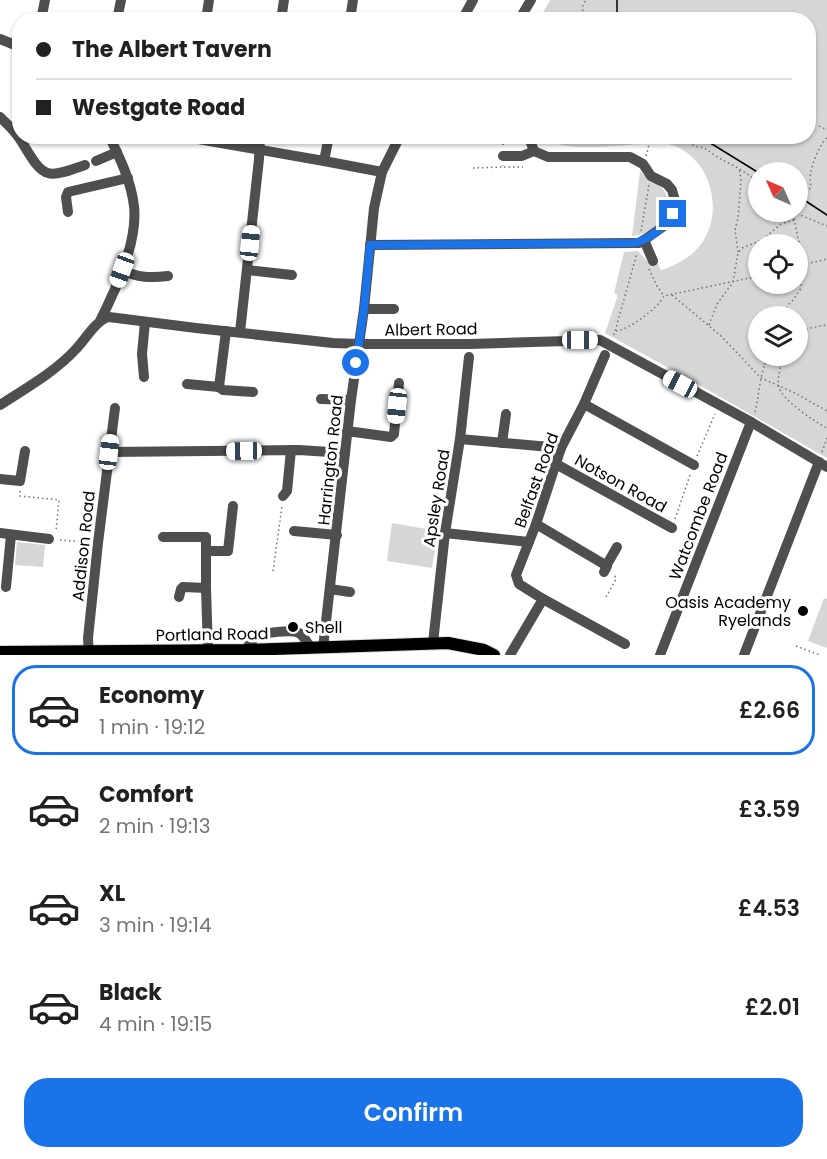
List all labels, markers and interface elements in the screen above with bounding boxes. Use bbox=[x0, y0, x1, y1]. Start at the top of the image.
text: The Albert Tavern bbox=[72, 34, 272, 65]
text: Westgate Road bbox=[72, 92, 245, 123]
north arrow bbox=[748, 162, 808, 222]
map controls bbox=[748, 162, 808, 366]
route end bbox=[659, 200, 686, 227]
car bbox=[239, 224, 261, 262]
button: locate bbox=[748, 234, 808, 294]
car bbox=[107, 250, 137, 290]
button: layers bbox=[748, 306, 808, 366]
street label: Albert Road bbox=[384, 317, 478, 342]
car bbox=[562, 331, 598, 349]
route start bbox=[342, 349, 369, 376]
car bbox=[660, 368, 700, 400]
car bbox=[386, 387, 408, 425]
street label: Harrington Road bbox=[312, 394, 349, 526]
street label: Belfast Road bbox=[509, 429, 564, 531]
car bbox=[98, 433, 120, 471]
car bbox=[226, 442, 262, 460]
street label: Apsley Road bbox=[417, 448, 456, 549]
street label: Notson Road bbox=[571, 449, 671, 518]
street label: Watcombe Road bbox=[663, 449, 733, 583]
street label: Addison Road bbox=[66, 490, 101, 602]
place label: Oasis Academy Ryelands bbox=[665, 591, 791, 632]
marker: Oasis Academy Ryelands bbox=[796, 604, 810, 618]
place label: Shell bbox=[305, 616, 342, 639]
marker: Shell bbox=[286, 620, 300, 634]
street label: Portland Road bbox=[155, 622, 269, 647]
text: Economy bbox=[99, 680, 204, 711]
icon: car bbox=[27, 683, 81, 737]
text: £2.66 bbox=[739, 695, 800, 726]
text: 1 min · 19:12 bbox=[99, 713, 205, 741]
text: Comfort bbox=[99, 779, 193, 810]
icon: car bbox=[27, 782, 81, 836]
text: £3.59 bbox=[739, 794, 800, 825]
text: 2 min · 19:13 bbox=[99, 812, 211, 840]
text: XL bbox=[99, 878, 125, 909]
icon: car bbox=[27, 881, 81, 935]
text: £4.53 bbox=[738, 893, 800, 924]
text: 3 min · 19:14 bbox=[99, 911, 212, 939]
text: Black bbox=[99, 977, 162, 1008]
icon: car bbox=[27, 980, 81, 1034]
text: £2.01 bbox=[745, 992, 800, 1023]
text: 4 min · 19:15 bbox=[99, 1010, 212, 1038]
button: Confirm bbox=[24, 1078, 803, 1147]

